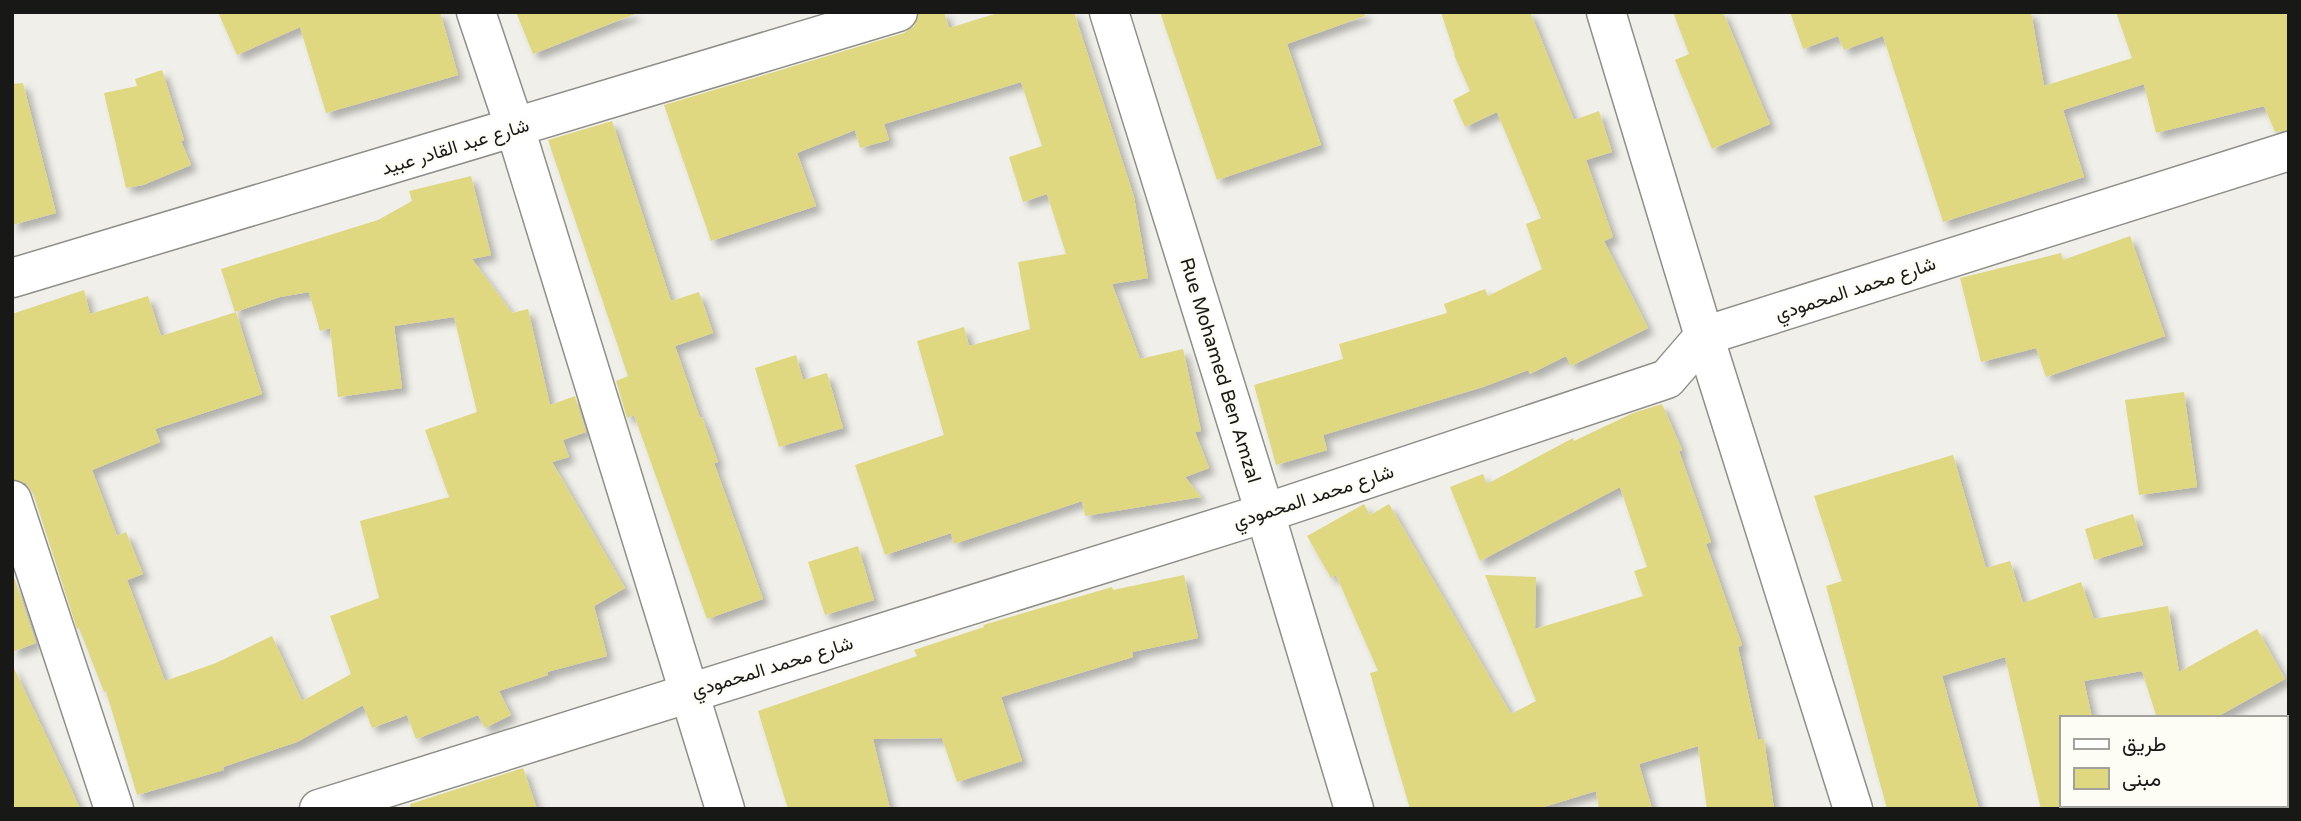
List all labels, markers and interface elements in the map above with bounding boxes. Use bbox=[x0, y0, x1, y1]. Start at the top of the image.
street label: شارع عبد القادر عبيد bbox=[379, 114, 532, 181]
street label: شارع محمد المحمودي bbox=[1772, 253, 1940, 329]
street label: Rue Mohamed Ben Amzal bbox=[1175, 255, 1265, 486]
street label: شارع محمد المحمودي bbox=[1230, 461, 1398, 537]
street label: شارع محمد المحمودي bbox=[689, 632, 857, 706]
legend bbox=[2060, 716, 2287, 807]
text: طريق bbox=[2122, 732, 2167, 757]
text: مبنى bbox=[2122, 767, 2161, 792]

